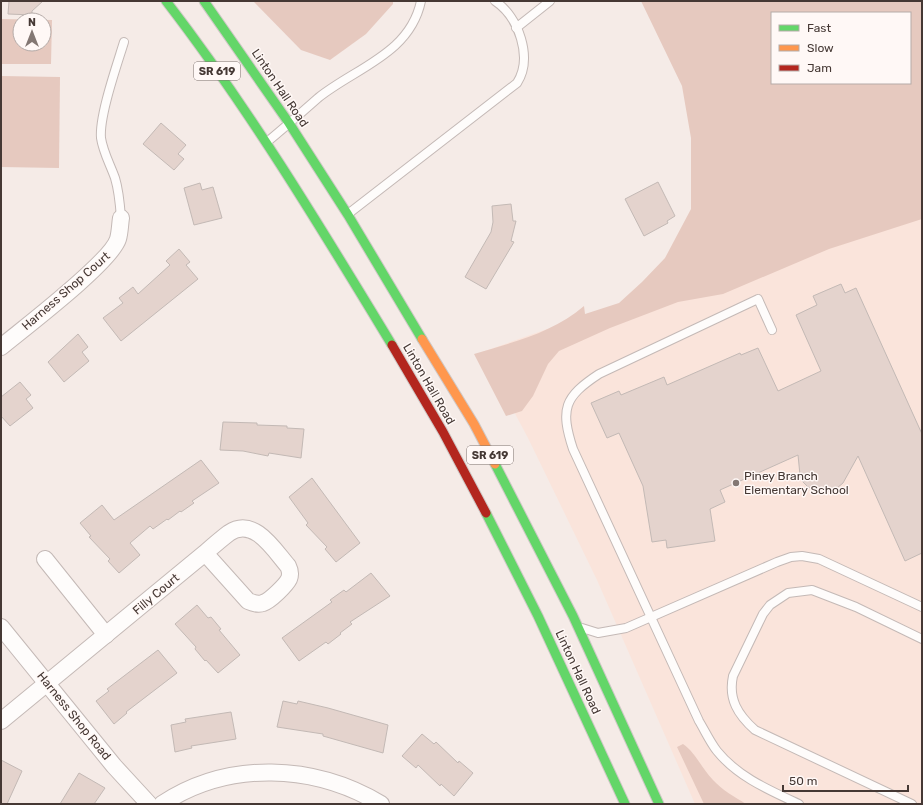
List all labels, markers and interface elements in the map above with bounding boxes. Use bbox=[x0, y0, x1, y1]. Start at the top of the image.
north arrow bbox=[12, 12, 52, 52]
legend bbox=[771, 12, 911, 84]
text: N bbox=[28, 16, 36, 29]
text: Fast bbox=[807, 21, 831, 35]
text: Slow bbox=[807, 41, 834, 55]
street label: Linton Hall Road bbox=[249, 46, 311, 130]
text: Jam bbox=[807, 61, 832, 75]
road number: SR 619 bbox=[194, 62, 240, 80]
street label: Harness Shop Court bbox=[19, 249, 113, 333]
street label: Linton Hall Road bbox=[400, 341, 458, 427]
road number: SR 619 bbox=[467, 446, 513, 464]
place label: Piney Branch Elementary School bbox=[744, 469, 849, 497]
marker: Piney Branch Elementary School bbox=[731, 478, 741, 488]
street label: Filly Court bbox=[130, 570, 182, 617]
street label: Linton Hall Road bbox=[552, 628, 604, 716]
street label: Harness Shop Road bbox=[34, 669, 114, 763]
scale bar bbox=[783, 767, 908, 793]
text: 50 m bbox=[789, 774, 817, 788]

